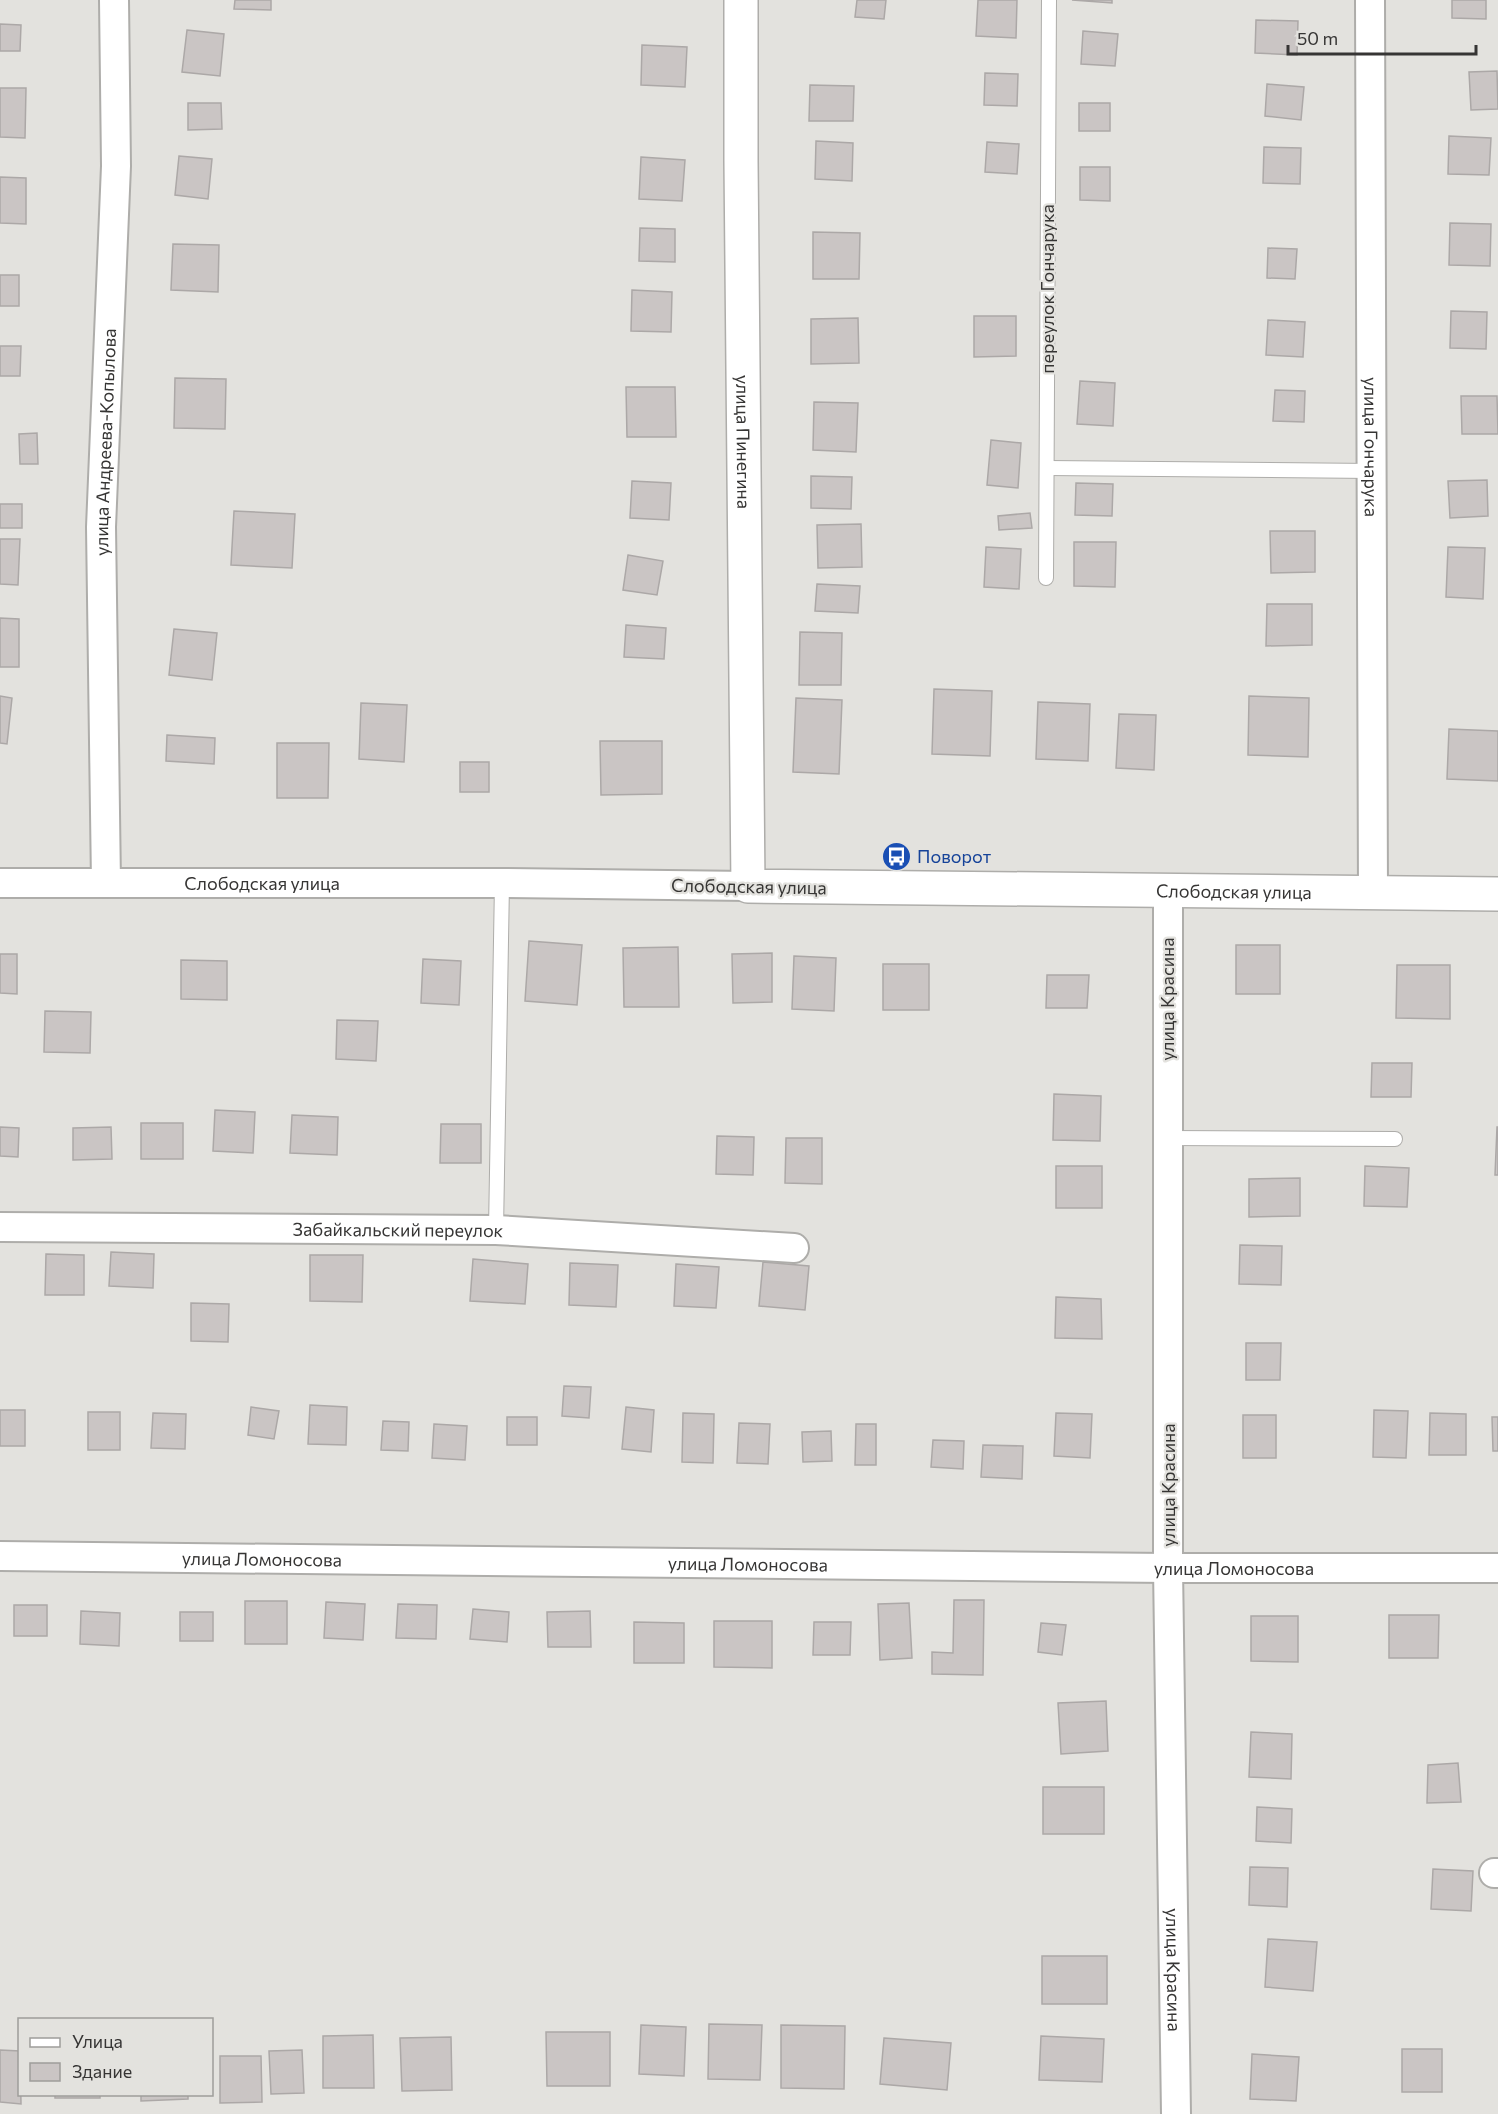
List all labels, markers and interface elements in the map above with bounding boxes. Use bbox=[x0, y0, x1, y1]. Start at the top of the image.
scale bar bbox=[1288, 18, 1476, 56]
text: 50 m bbox=[1297, 27, 1338, 49]
street label: переулок Гончарука bbox=[1036, 204, 1058, 374]
street label: улица Андреева-Копылова bbox=[90, 328, 120, 556]
street label: улица Пинегина bbox=[732, 375, 755, 509]
street label: улица Гончарука bbox=[1360, 377, 1383, 517]
bus stop icon: Поворот bbox=[880, 840, 912, 872]
place label: Поворот bbox=[917, 845, 992, 867]
street label: Слободская улица bbox=[184, 872, 340, 894]
street label: Слободская улица bbox=[671, 874, 827, 898]
street label: Слободская улица bbox=[1156, 879, 1312, 903]
street label: улица Красина bbox=[1156, 937, 1178, 1061]
street label: Забайкальский переулок bbox=[293, 1218, 504, 1241]
street label: улица Красина bbox=[1157, 1423, 1179, 1547]
street label: улица Ломоносова bbox=[182, 1547, 342, 1571]
street label: улица Ломоносова bbox=[668, 1552, 828, 1576]
street label: улица Ломоносова bbox=[1154, 1557, 1314, 1579]
street label: улица Красина bbox=[1162, 1908, 1186, 2032]
legend bbox=[18, 2018, 213, 2096]
text: Улица bbox=[72, 2030, 123, 2052]
text: Здание bbox=[72, 2060, 132, 2082]

